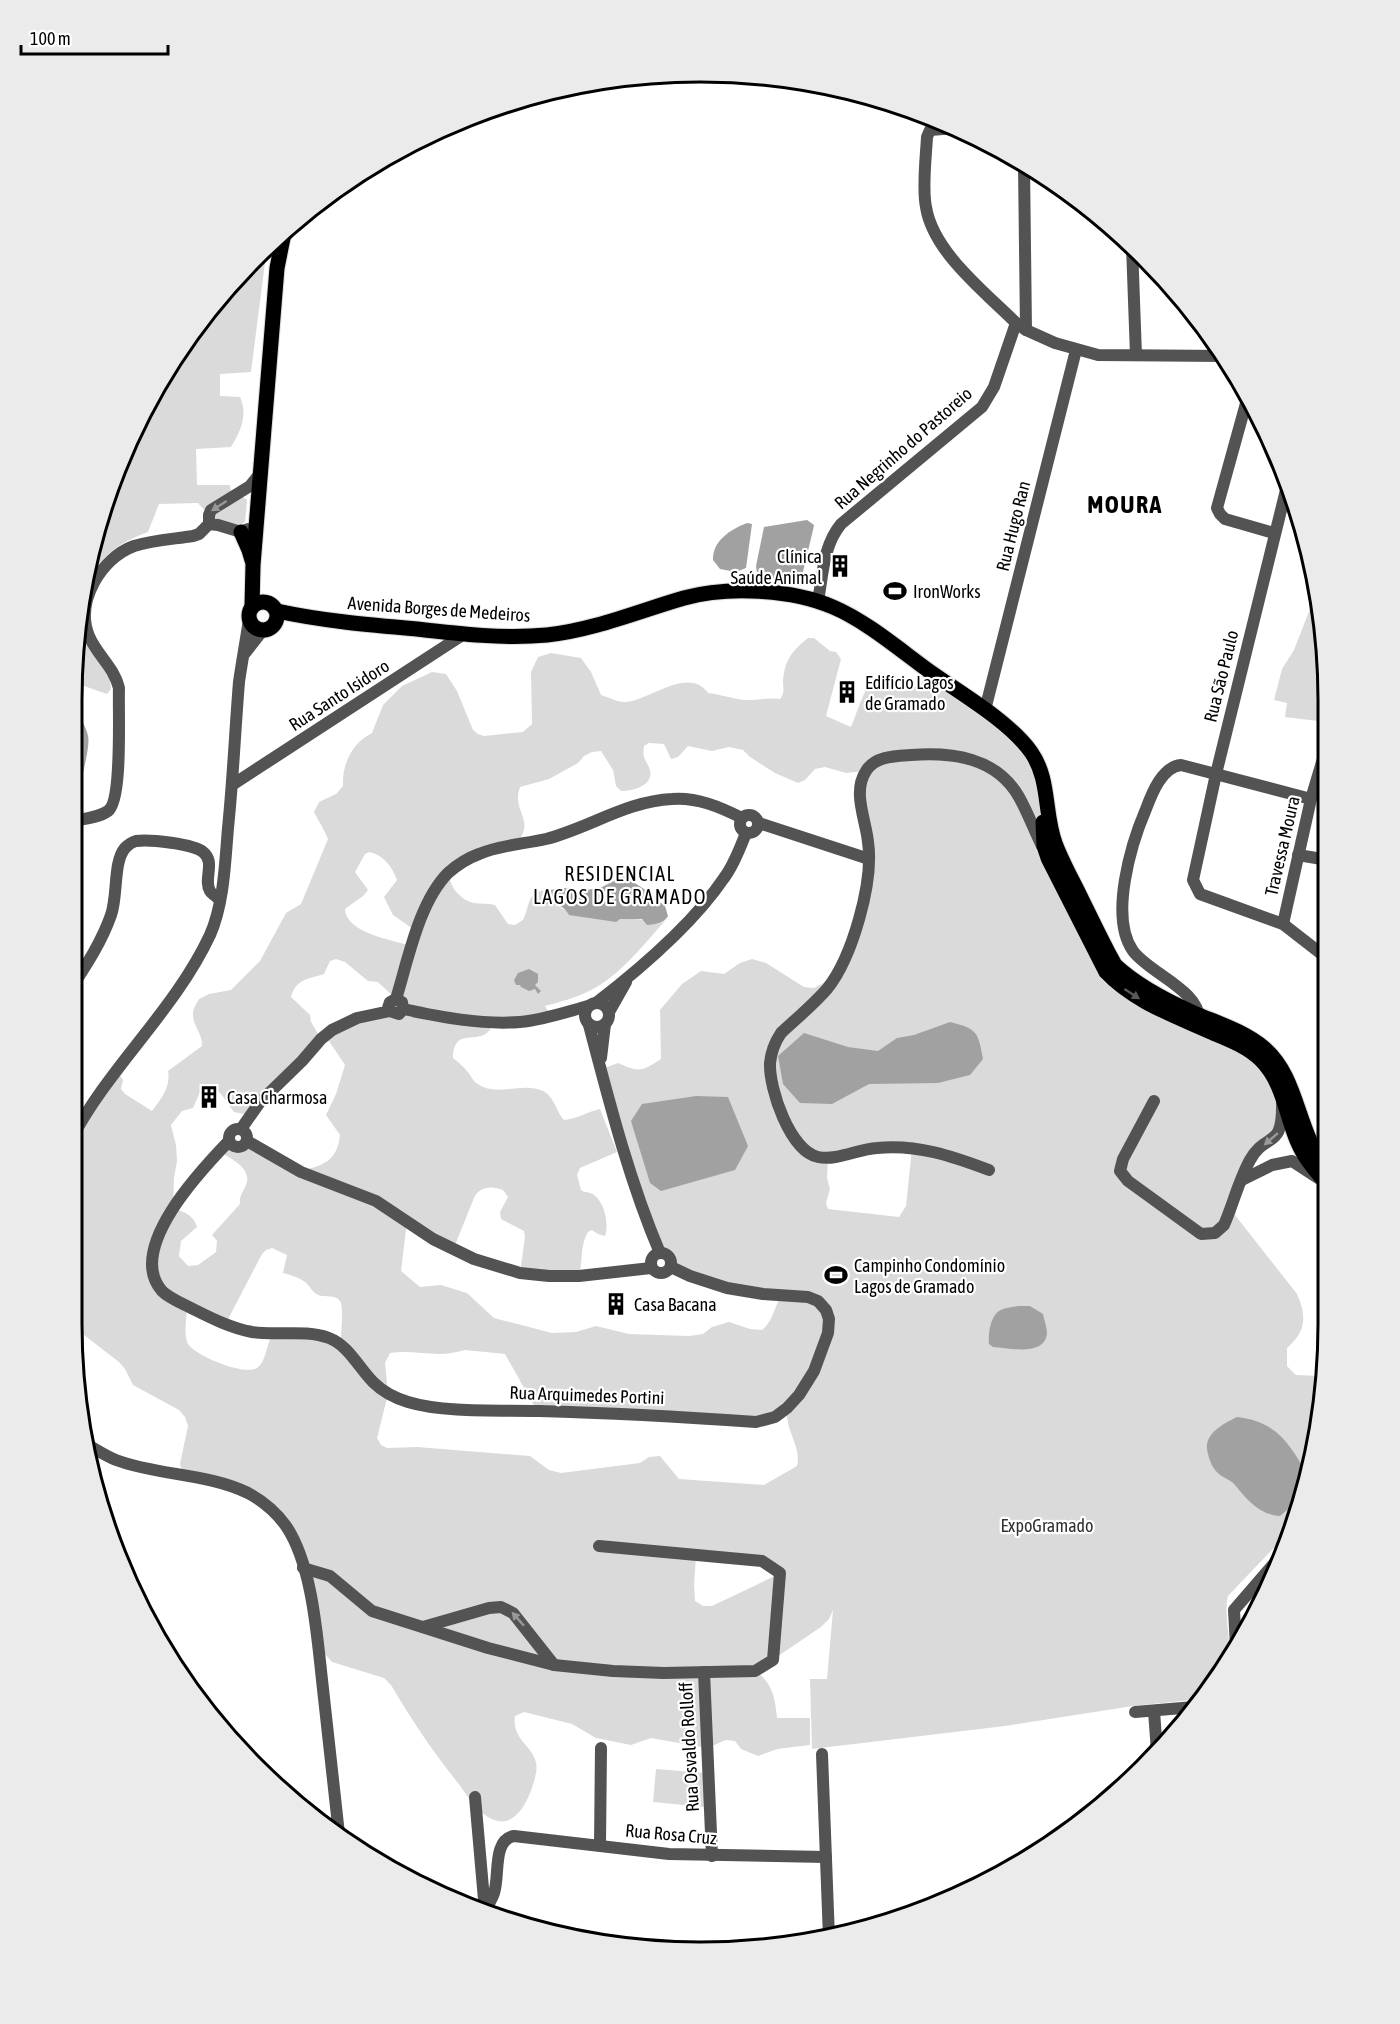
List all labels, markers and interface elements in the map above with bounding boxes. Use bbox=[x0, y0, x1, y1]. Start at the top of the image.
scale bar bbox=[21, 18, 168, 56]
text: 100 m bbox=[30, 28, 71, 49]
street label: Rua Negrinho do Pastoreio bbox=[830, 383, 976, 513]
street label: Rua Hugo Ran bbox=[992, 479, 1034, 573]
district label: MOURA bbox=[1087, 491, 1163, 518]
one-way arrow bbox=[211, 500, 227, 512]
place label: Clínica Saúde Animal bbox=[730, 546, 822, 588]
building icon: Clínica Saúde Animal bbox=[827, 553, 853, 579]
sports icon: IronWorks bbox=[882, 578, 908, 604]
place label: IronWorks bbox=[913, 581, 981, 602]
street label: Avenida Borges de Medeiros bbox=[347, 592, 531, 626]
street label: Rua São Paulo bbox=[1199, 628, 1243, 724]
street label: Rua Santo Isidoro bbox=[285, 655, 393, 735]
place label: Edifício Lagos de Gramado bbox=[865, 672, 954, 714]
building icon: Edifício Lagos de Gramado bbox=[834, 679, 860, 705]
street label: Travessa Moura bbox=[1260, 794, 1304, 898]
district label: RESIDENCIAL LAGOS DE GRAMADO bbox=[533, 862, 707, 908]
one-way arrow bbox=[1124, 988, 1140, 1000]
building icon: Casa Charmosa bbox=[196, 1084, 222, 1110]
place label: Casa Charmosa bbox=[227, 1087, 327, 1108]
one-way arrow bbox=[1264, 1132, 1279, 1146]
place label: Campinho Condomínio Lagos de Gramado bbox=[854, 1255, 1005, 1297]
sports icon: Campinho Condomínio Lagos de Gramado bbox=[823, 1262, 849, 1288]
building icon: Casa Bacana bbox=[603, 1291, 629, 1317]
place label: Casa Bacana bbox=[634, 1294, 717, 1315]
street label: Rua Arquimedes Portini bbox=[509, 1382, 665, 1408]
park label: ExpoGramado bbox=[1000, 1515, 1094, 1536]
one-way arrow bbox=[511, 1612, 525, 1627]
street label: Rua Osvaldo Rolloff bbox=[675, 1681, 703, 1813]
street label: Rua Rosa Cruz bbox=[624, 1820, 718, 1849]

